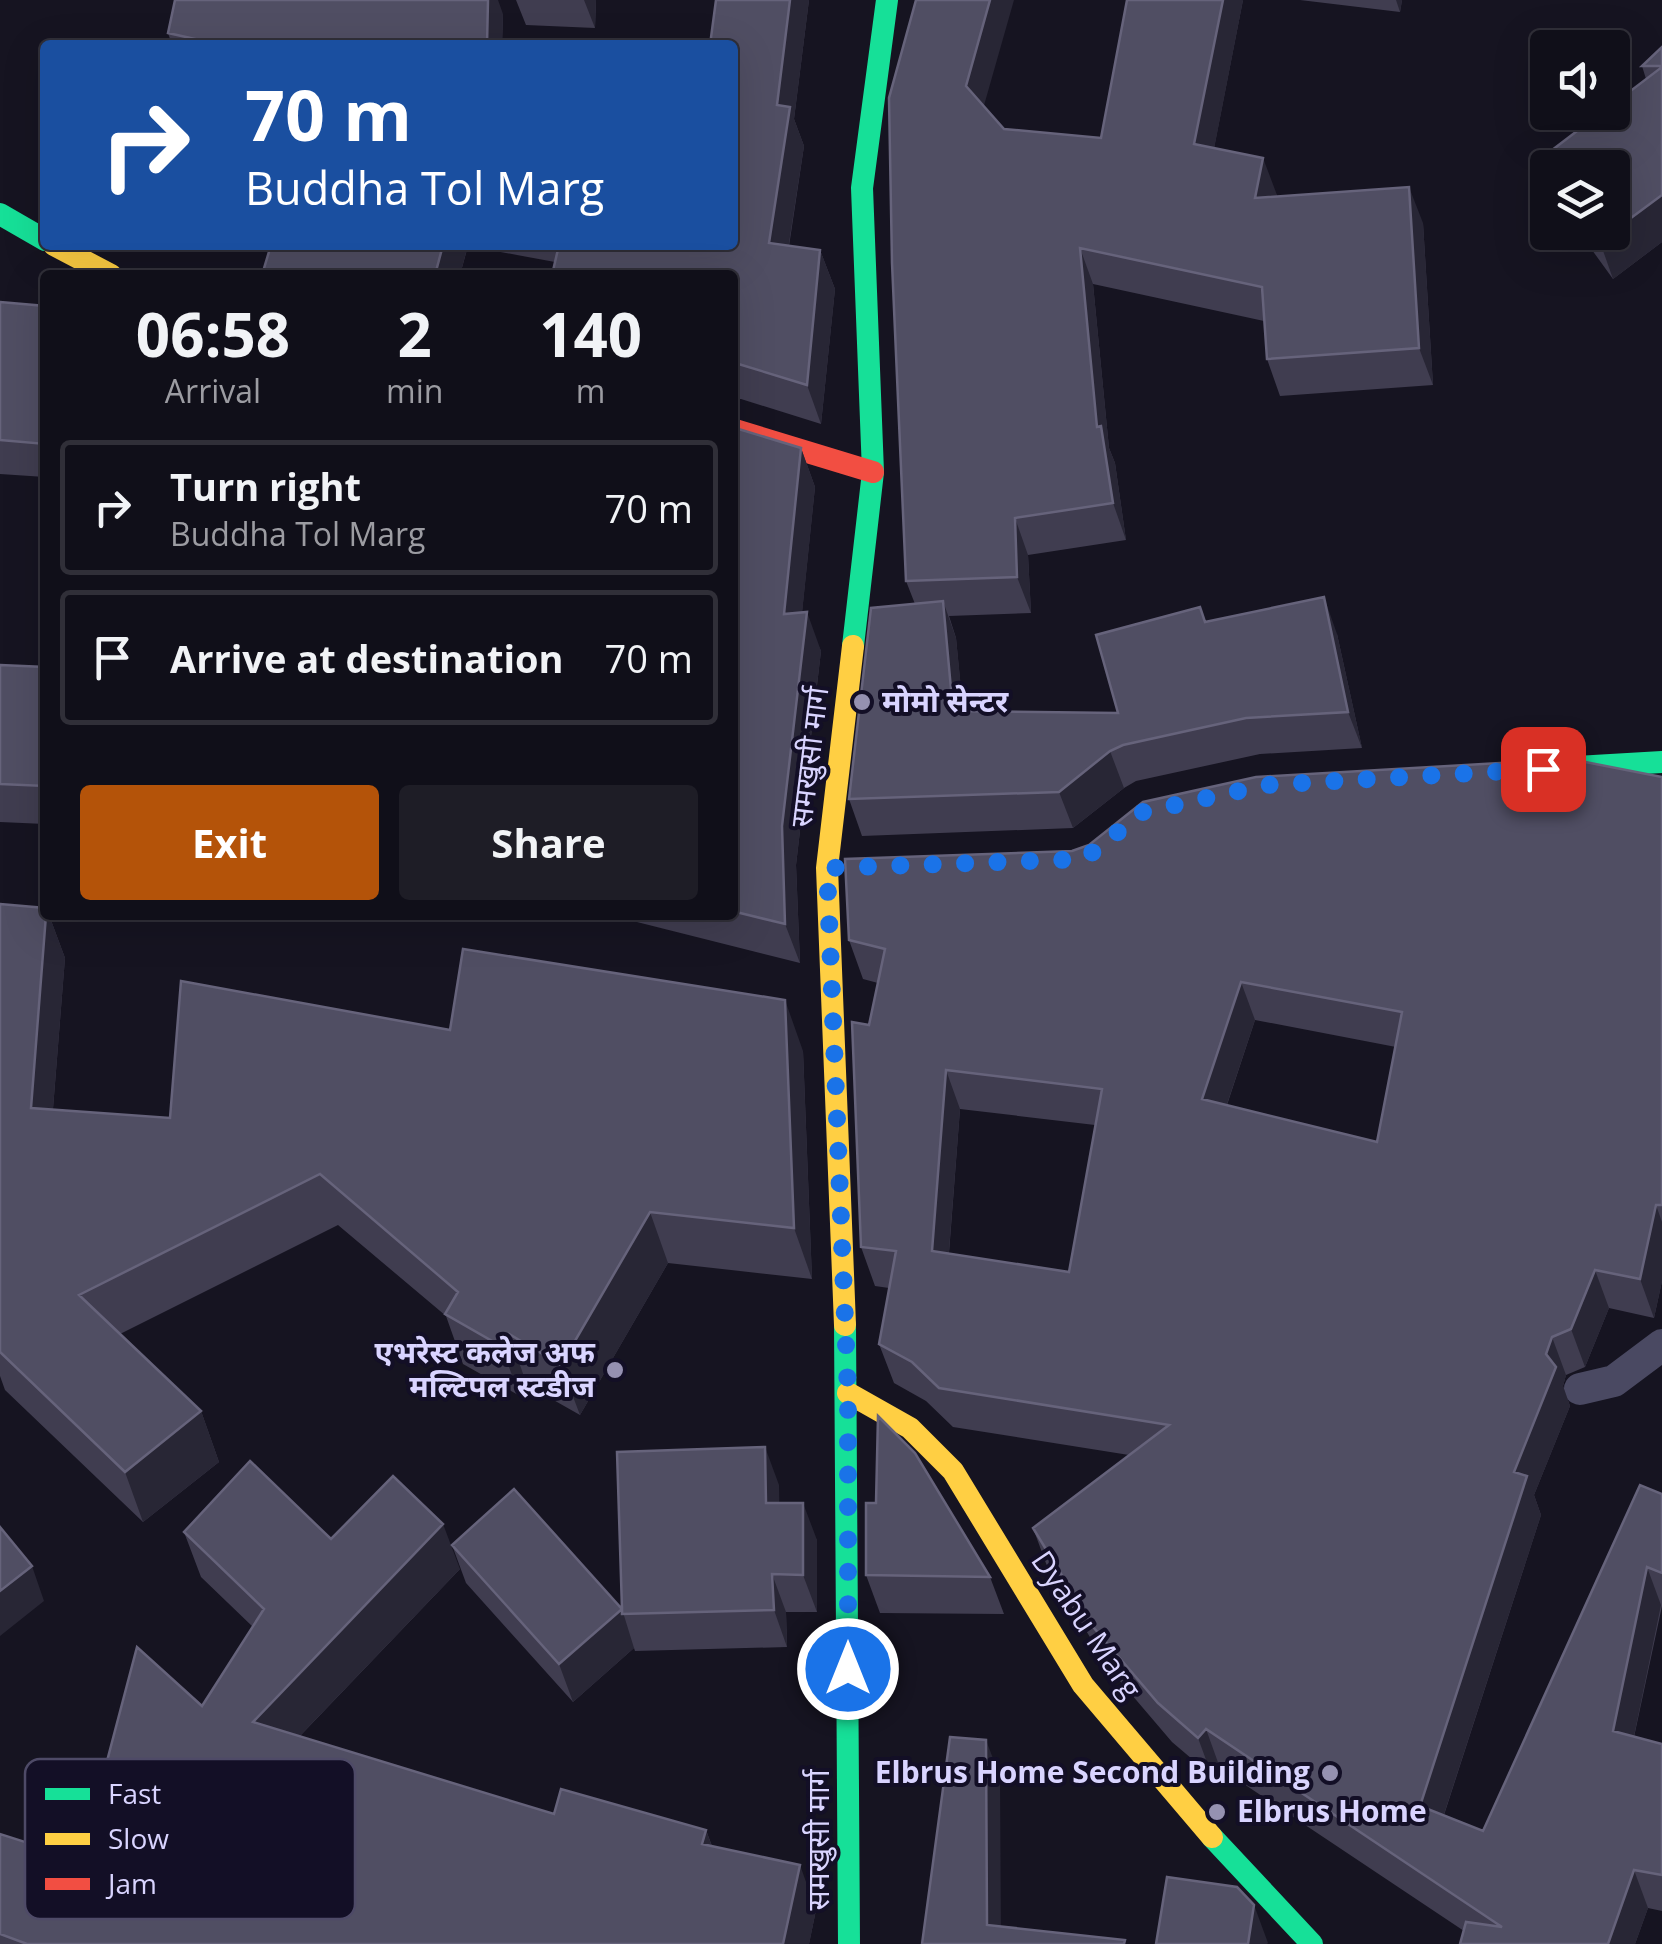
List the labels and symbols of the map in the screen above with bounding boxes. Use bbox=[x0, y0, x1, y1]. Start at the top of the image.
place label: मोमो सेन्टर bbox=[882, 680, 1009, 721]
street label: समखुसी मार्ग bbox=[780, 683, 838, 829]
marker: मोमो सेन्टर bbox=[851, 691, 873, 713]
pin bbox=[1501, 727, 1586, 812]
place label: एभरेस्ट कलेज अफ मल्टिपल स्टडीज bbox=[375, 1331, 596, 1406]
marker: एभरेस्ट कलेज अफ मल्टिपल स्टडीज bbox=[604, 1359, 626, 1381]
street label: Dyabu Marg bbox=[1023, 1542, 1152, 1706]
position arrow bbox=[796, 1617, 900, 1721]
place label: Elbrus Home Second Building bbox=[875, 1751, 1310, 1792]
legend bbox=[25, 1759, 355, 1919]
marker: Elbrus Home Second Building bbox=[1319, 1762, 1341, 1784]
street label: समखुसी मार्ग bbox=[797, 1768, 838, 1911]
text: Fast bbox=[108, 1774, 161, 1812]
place label: Elbrus Home bbox=[1237, 1790, 1427, 1831]
marker: Elbrus Home bbox=[1206, 1801, 1228, 1823]
text: Slow bbox=[108, 1819, 169, 1857]
text: Jam bbox=[105, 1864, 157, 1902]

